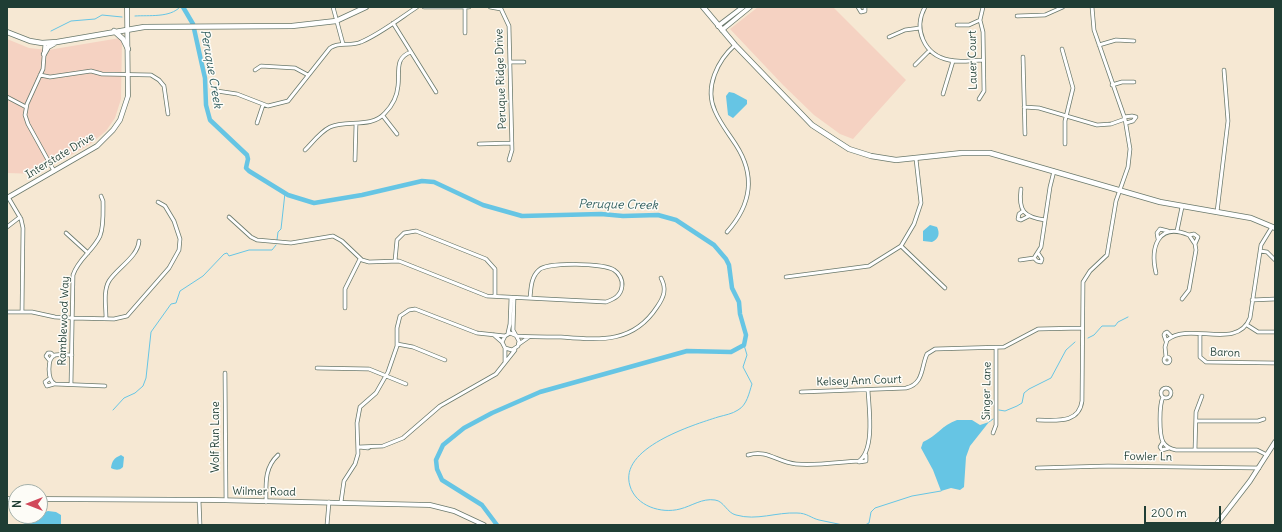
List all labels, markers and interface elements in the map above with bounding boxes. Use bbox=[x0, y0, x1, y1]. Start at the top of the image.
street label: Peruque Ridge Drive bbox=[493, 28, 509, 130]
water label: Peruque Creek bbox=[197, 29, 225, 109]
street label: Lauer Court bbox=[966, 30, 980, 90]
street label: Interstate Drive bbox=[23, 130, 97, 182]
water label: Peruque Creek bbox=[578, 197, 658, 213]
street label: Ramblewood Way bbox=[56, 276, 72, 366]
street label: Baron bbox=[1210, 346, 1240, 360]
street label: Singer Lane bbox=[980, 362, 994, 420]
street label: Kelsey Ann Court bbox=[816, 373, 902, 389]
street label: Wolf Run Lane bbox=[209, 401, 223, 473]
street label: Fowler Ln bbox=[1124, 450, 1172, 464]
north arrow bbox=[8, 484, 48, 524]
street label: Wilmer Road bbox=[232, 485, 296, 499]
scale bar bbox=[1146, 498, 1223, 524]
text: N bbox=[10, 500, 24, 508]
text: 200 m bbox=[1151, 505, 1187, 520]

